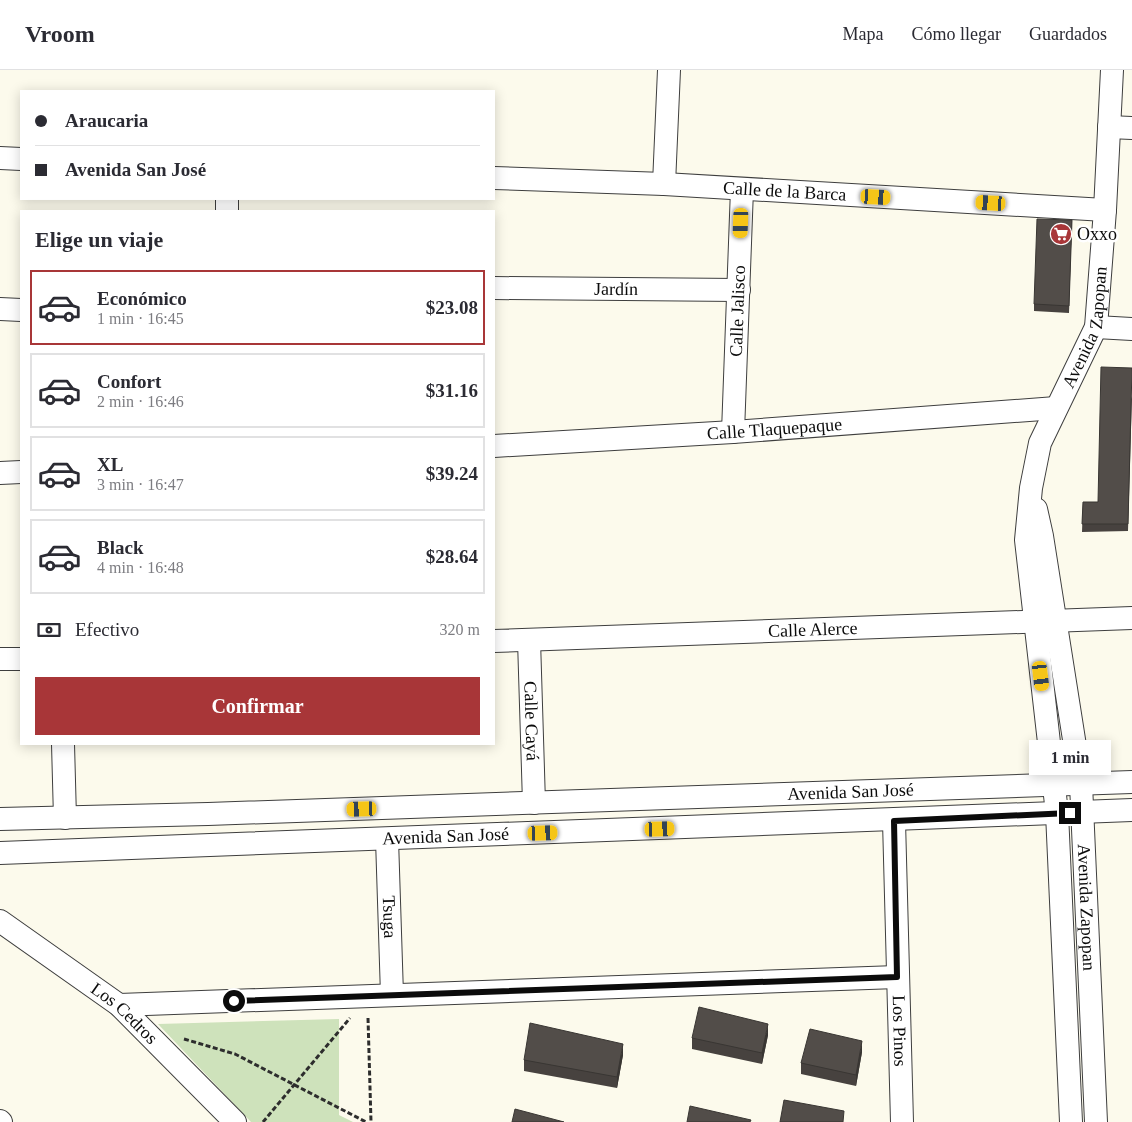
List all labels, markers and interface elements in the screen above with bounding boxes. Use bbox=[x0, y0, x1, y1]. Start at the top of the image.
text: Vroom bbox=[25, 21, 95, 47]
text: Mapa bbox=[843, 24, 884, 44]
text: Cómo llegar bbox=[912, 24, 1001, 44]
text: Guardados bbox=[1029, 24, 1107, 44]
text: Araucaria bbox=[65, 110, 148, 131]
text: Avenida San José bbox=[65, 159, 206, 180]
street label: Calle de la Barca bbox=[722, 177, 847, 205]
car bbox=[860, 189, 891, 205]
car bbox=[975, 195, 1006, 211]
car bbox=[732, 208, 749, 238]
supermarket icon: Oxxo bbox=[1049, 222, 1073, 246]
place label: Oxxo bbox=[1077, 224, 1117, 244]
text: Elige un viaje bbox=[35, 227, 163, 252]
street label: Calle Jalisco bbox=[726, 265, 749, 357]
street label: Avenida Zapopan bbox=[1058, 266, 1111, 391]
street label: Jardín bbox=[594, 279, 638, 299]
icon: car bbox=[37, 285, 82, 330]
text: Económico bbox=[97, 288, 187, 309]
text: $23.08 bbox=[426, 297, 478, 318]
text: 1 min · 16:45 bbox=[97, 310, 184, 327]
icon: car bbox=[37, 368, 82, 413]
text: Confort bbox=[97, 371, 161, 392]
text: $31.16 bbox=[426, 380, 478, 401]
text: 2 min · 16:46 bbox=[97, 393, 184, 410]
street label: Calle Tlaquepaque bbox=[706, 414, 843, 444]
icon: car bbox=[37, 451, 82, 496]
text: XL bbox=[97, 454, 123, 475]
text: $39.24 bbox=[426, 463, 478, 484]
text: 3 min · 16:47 bbox=[97, 476, 184, 493]
icon: car bbox=[37, 534, 82, 579]
text: Black bbox=[97, 537, 143, 558]
text: $28.64 bbox=[426, 546, 478, 567]
text: 4 min · 16:48 bbox=[97, 559, 184, 576]
icon: cash bbox=[35, 616, 63, 644]
street label: Calle Alerce bbox=[768, 618, 858, 641]
text: Efectivo bbox=[75, 619, 139, 640]
text: 320 m bbox=[440, 621, 480, 638]
car bbox=[1031, 660, 1050, 692]
button: Confirmar bbox=[35, 677, 480, 735]
street label: Calle Cayá bbox=[520, 681, 543, 761]
callout: 1 min bbox=[1029, 740, 1111, 776]
text: 1 min bbox=[1051, 749, 1089, 766]
street label: Avenida San José bbox=[787, 780, 914, 804]
car bbox=[346, 801, 377, 817]
route end bbox=[1059, 802, 1081, 824]
car bbox=[644, 821, 675, 837]
street label: Avenida San José bbox=[382, 824, 509, 848]
car bbox=[527, 825, 558, 841]
street label: Avenida Zapopan bbox=[1074, 843, 1099, 971]
street label: Tsuga bbox=[379, 895, 400, 939]
street label: Los Cedros bbox=[87, 978, 162, 1048]
route start bbox=[223, 990, 245, 1012]
street label: Los Pinos bbox=[889, 995, 911, 1067]

